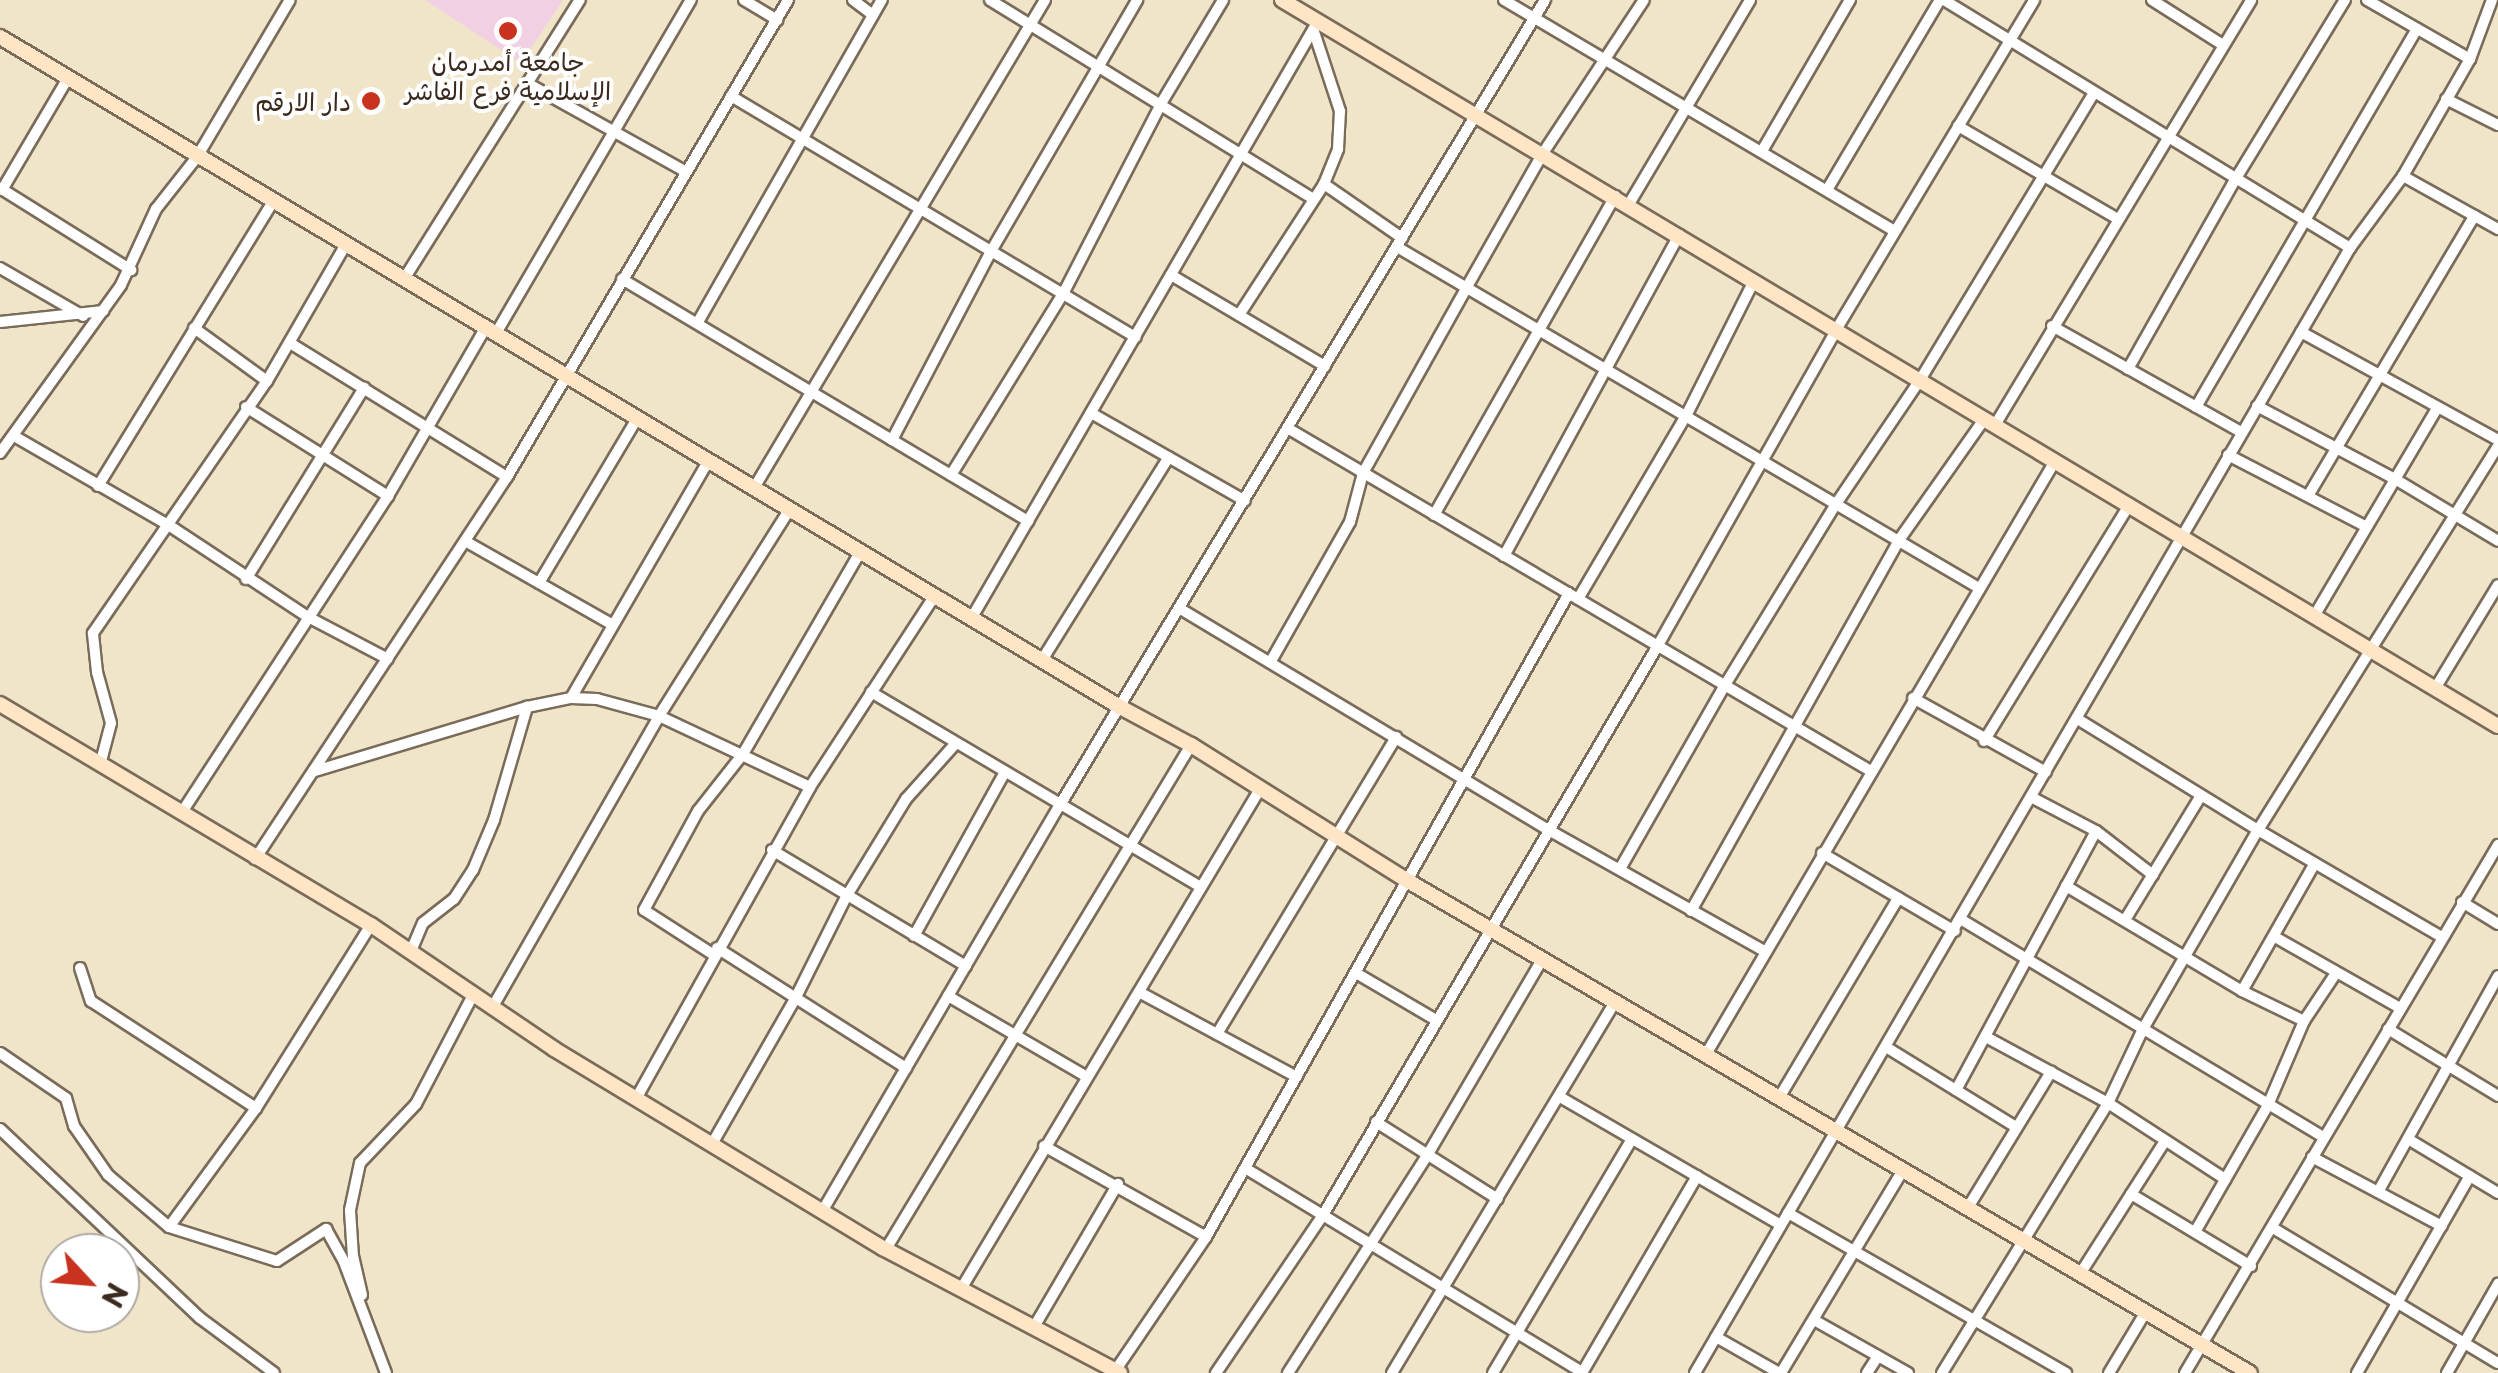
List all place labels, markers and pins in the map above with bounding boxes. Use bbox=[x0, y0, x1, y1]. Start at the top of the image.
marker: جامعة أمدرمان الإسلامية فرع الفاشر bbox=[497, 20, 519, 42]
place label: جامعة أمدرمان الإسلامية فرع الفاشر bbox=[405, 47, 611, 106]
place label: دار الارقم bbox=[255, 86, 351, 116]
marker: دار الارقم bbox=[360, 90, 382, 112]

